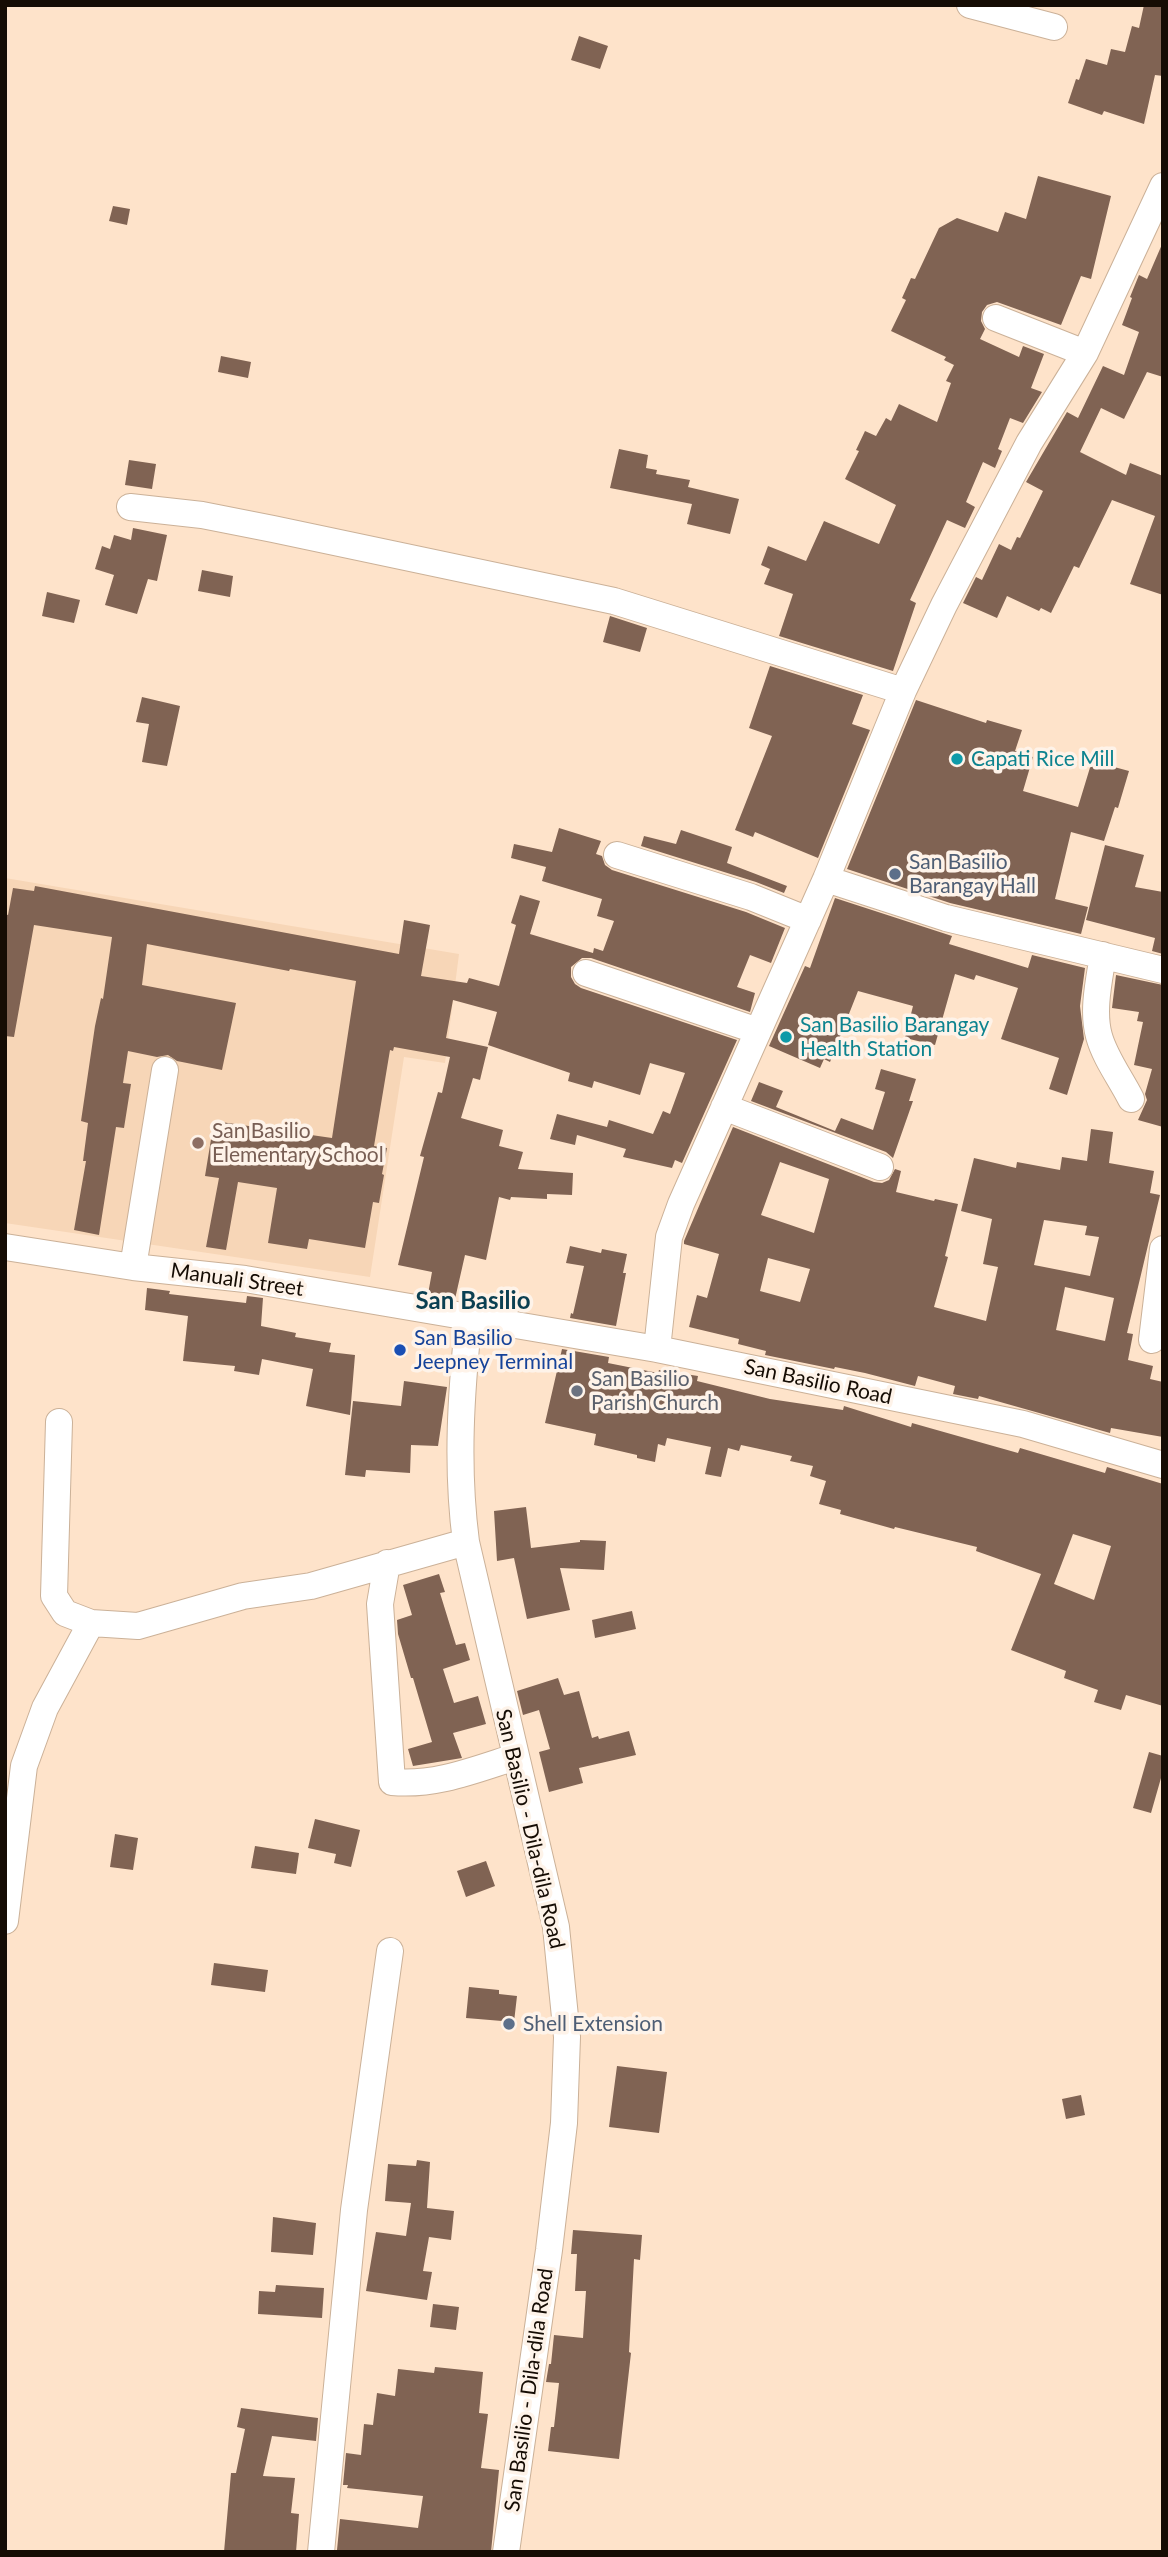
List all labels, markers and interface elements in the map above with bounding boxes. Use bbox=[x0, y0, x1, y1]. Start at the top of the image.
place label: Capati Rice Mill bbox=[971, 746, 1114, 772]
marker: Capati Rice Mill bbox=[949, 751, 965, 767]
place label: San Basilio Barangay Hall bbox=[909, 849, 1036, 899]
marker: San Basilio Barangay Hall bbox=[887, 866, 903, 882]
place label: San Basilio Barangay Health Station bbox=[800, 1012, 989, 1062]
marker: San Basilio Barangay Health Station bbox=[778, 1029, 794, 1045]
place label: San Basilio Elementary School bbox=[212, 1118, 384, 1168]
marker: San Basilio Elementary School bbox=[190, 1135, 206, 1151]
street label: Manuali Street bbox=[169, 1258, 305, 1302]
district label: San Basilio bbox=[416, 1287, 530, 1315]
place label: San Basilio Jeepney Terminal bbox=[414, 1325, 573, 1375]
marker: San Basilio Jeepney Terminal bbox=[392, 1342, 408, 1358]
street label: San Basilio Road bbox=[742, 1354, 894, 1410]
place label: San Basilio Parish Church bbox=[591, 1366, 719, 1416]
marker: San Basilio Parish Church bbox=[569, 1383, 585, 1399]
street label: San Basilio - Dila-dila Road bbox=[490, 1707, 570, 1951]
place label: Shell Extension bbox=[523, 2011, 663, 2037]
marker: Shell Extension bbox=[501, 2016, 517, 2032]
street label: San Basilio - Dila-dila Road bbox=[499, 2267, 559, 2513]

